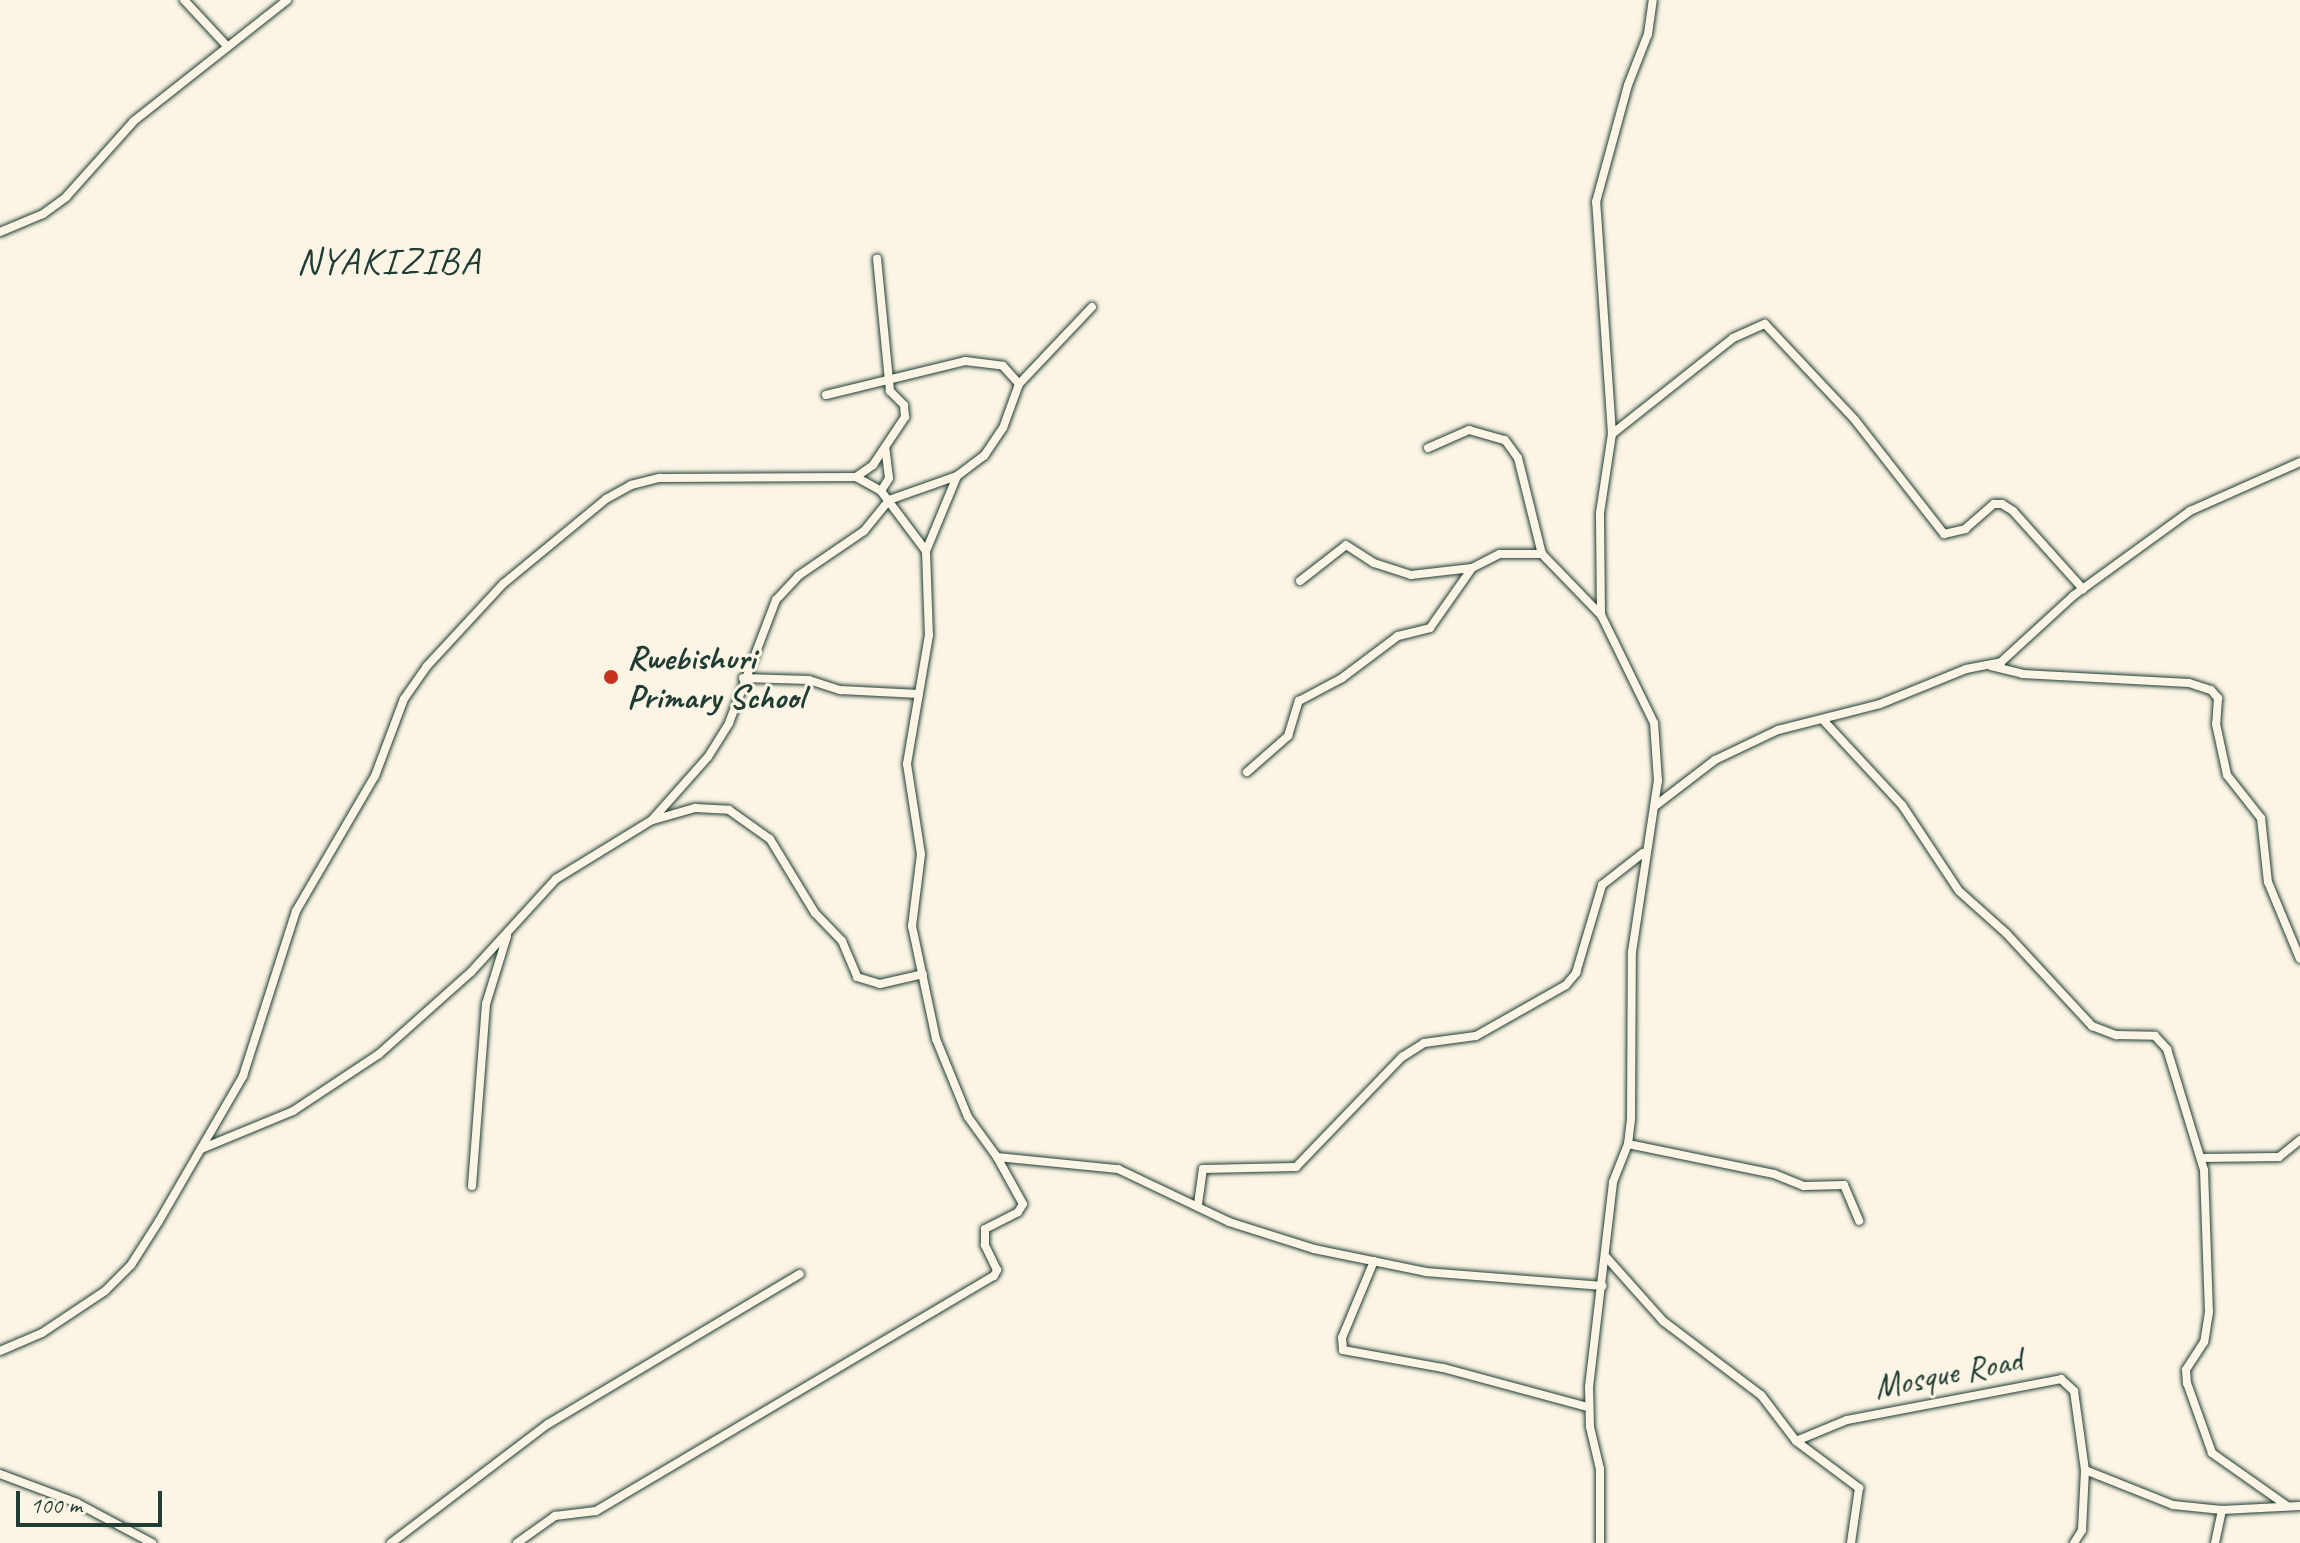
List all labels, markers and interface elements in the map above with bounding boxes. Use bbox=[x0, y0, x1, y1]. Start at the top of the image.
district label: NYAKIZIBA bbox=[297, 238, 481, 284]
place label: Rwebishuri Primary School bbox=[627, 637, 804, 716]
marker: Rwebishuri Primary School bbox=[602, 668, 620, 686]
street label: Mosque Road bbox=[1871, 1339, 2025, 1407]
scale bar bbox=[20, 1475, 166, 1525]
text: 100 m bbox=[30, 1490, 82, 1520]

